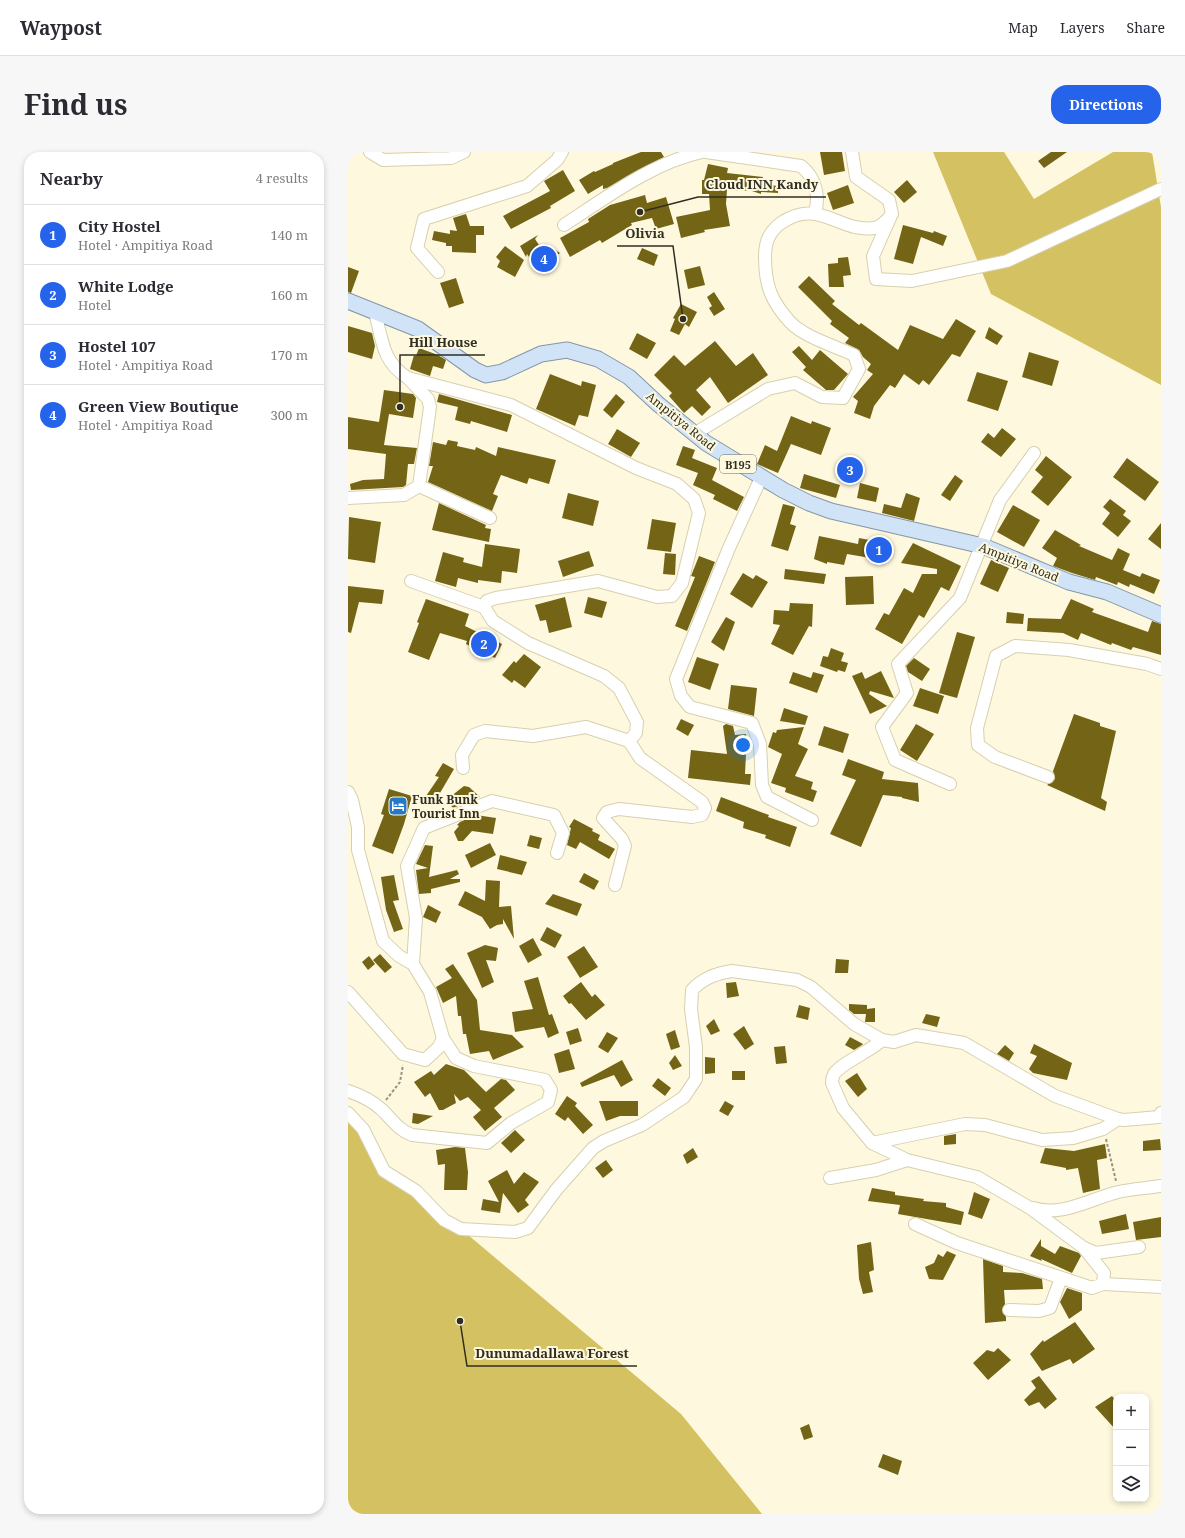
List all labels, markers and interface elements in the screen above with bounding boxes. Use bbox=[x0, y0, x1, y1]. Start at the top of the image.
text: Waypost bbox=[20, 15, 102, 41]
text: Map bbox=[1008, 18, 1038, 37]
text: Layers bbox=[1060, 18, 1105, 37]
text: Share bbox=[1127, 18, 1165, 37]
text: Find us bbox=[24, 85, 128, 123]
button: Directions bbox=[1051, 85, 1161, 124]
text: Nearby bbox=[40, 167, 103, 190]
text: 4 results bbox=[256, 169, 308, 187]
callout: Cloud INN Kandy bbox=[698, 172, 826, 197]
text: Cloud INN Kandy bbox=[706, 175, 819, 193]
text: City Hostel bbox=[78, 216, 161, 236]
callout: Olivia bbox=[617, 221, 673, 246]
text: Olivia bbox=[625, 224, 665, 242]
text: 1 bbox=[49, 226, 57, 244]
text: 140 m bbox=[271, 226, 308, 244]
text: Hotel · Ampitiya Road bbox=[78, 236, 213, 254]
pin: 4 bbox=[531, 244, 557, 274]
text: White Lodge bbox=[78, 276, 174, 296]
text: 2 bbox=[49, 286, 57, 304]
text: 160 m bbox=[271, 286, 308, 304]
text: Hotel bbox=[78, 296, 111, 314]
callout: Hill House bbox=[400, 330, 485, 355]
text: Hill House bbox=[409, 333, 477, 351]
text: Hostel 107 bbox=[78, 336, 156, 356]
text: 3 bbox=[49, 346, 57, 364]
text: 170 m bbox=[271, 346, 308, 364]
text: Hotel · Ampitiya Road bbox=[78, 356, 213, 374]
street label: Ampitiya Road bbox=[643, 388, 720, 455]
text: Green View Boutique bbox=[78, 396, 239, 416]
text: 4 bbox=[49, 406, 57, 424]
text: 300 m bbox=[271, 406, 308, 424]
text: Hotel · Ampitiya Road bbox=[78, 416, 213, 434]
road number: B195 bbox=[720, 455, 756, 473]
pin: 3 bbox=[837, 455, 863, 485]
pin: 1 bbox=[866, 535, 892, 565]
street label: Ampitiya Road bbox=[977, 538, 1062, 586]
pin: 2 bbox=[471, 629, 497, 659]
your location bbox=[733, 735, 753, 755]
place label: Funk Bunk Tourist Inn bbox=[412, 791, 480, 822]
hotel icon: Funk Bunk Tourist Inn bbox=[387, 795, 409, 817]
callout: Dunumadallawa Forest bbox=[467, 1341, 637, 1366]
text: Dunumadallawa Forest bbox=[475, 1344, 629, 1362]
map controls bbox=[1113, 1394, 1149, 1502]
button: + bbox=[1113, 1394, 1149, 1430]
button: − bbox=[1113, 1430, 1149, 1466]
button: layers bbox=[1113, 1466, 1149, 1502]

